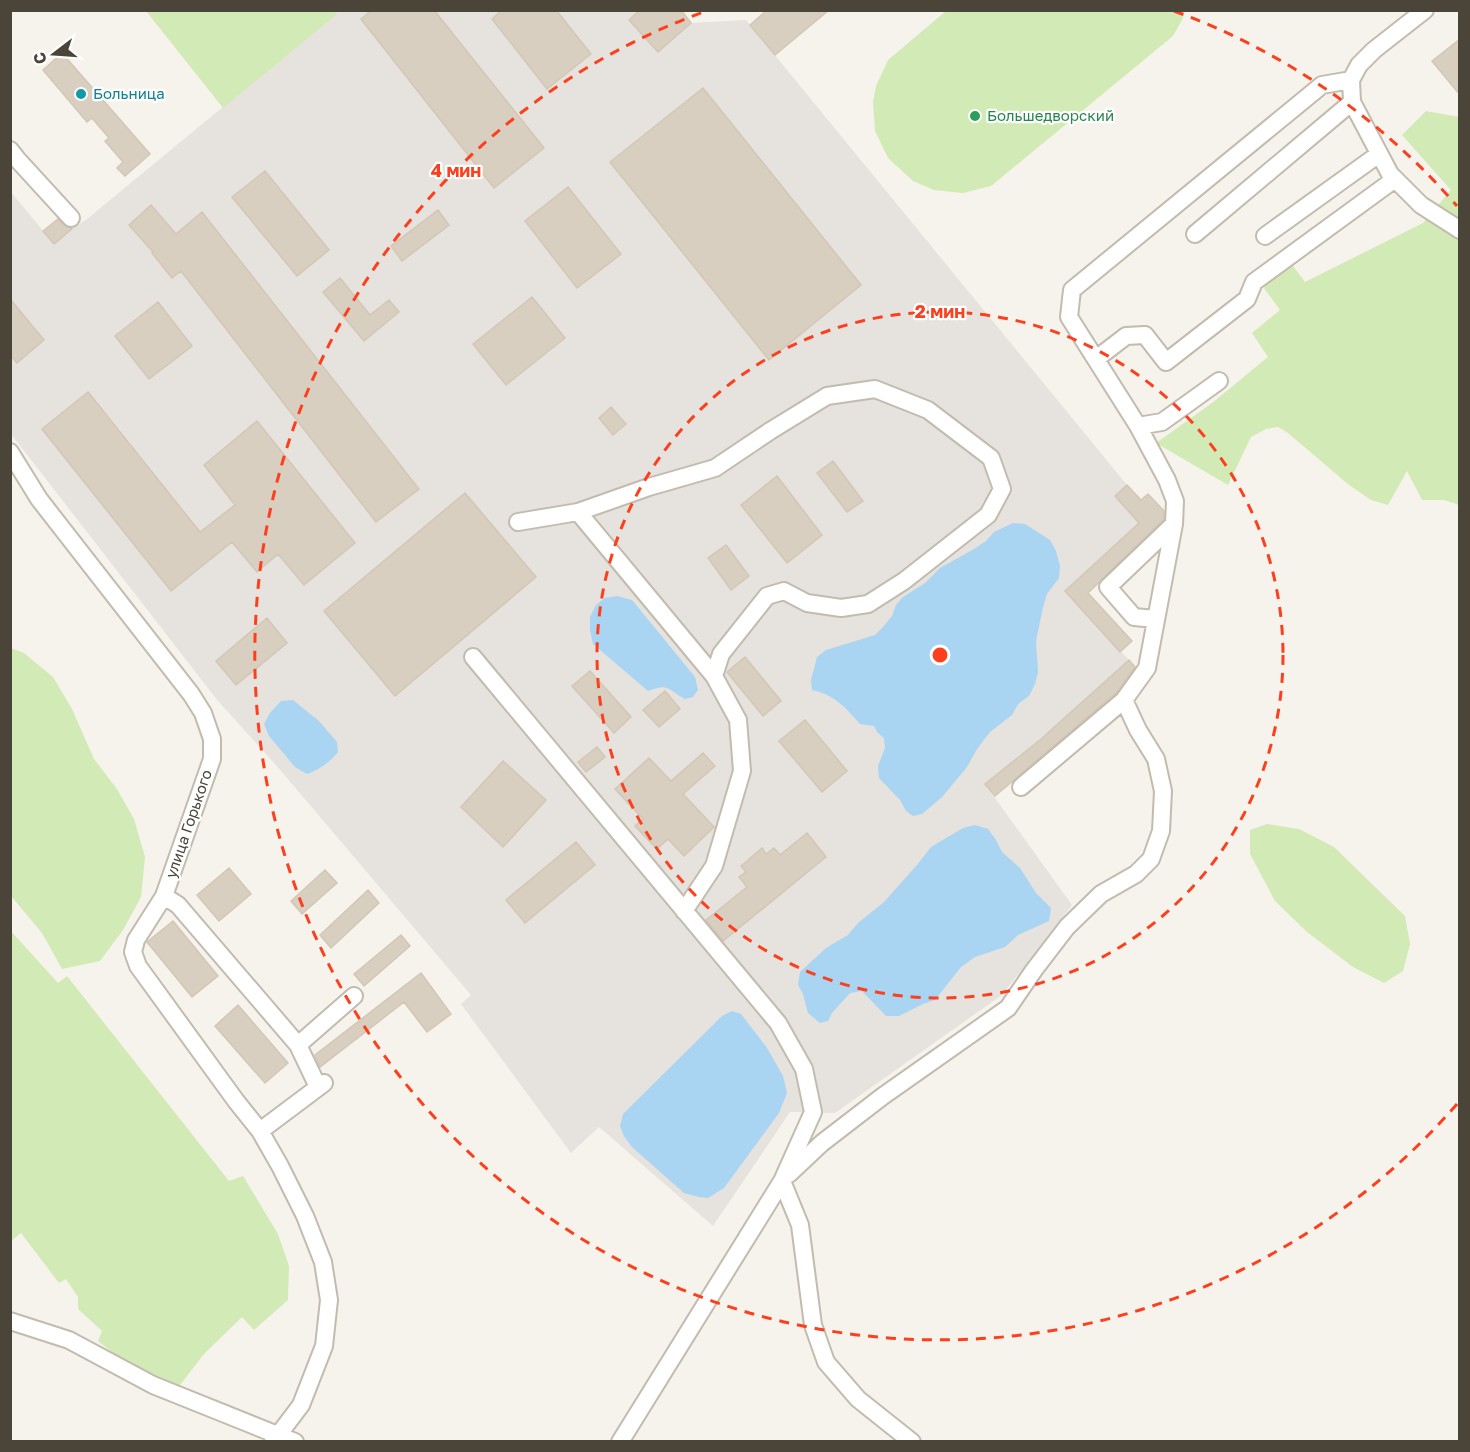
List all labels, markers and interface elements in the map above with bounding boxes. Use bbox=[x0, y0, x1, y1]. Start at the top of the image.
north arrow bbox=[24, 24, 84, 84]
text: С bbox=[28, 50, 51, 67]
place label: Больница bbox=[93, 84, 165, 102]
marker: Больница bbox=[74, 87, 88, 101]
place label: Большедворский bbox=[987, 106, 1114, 124]
marker: Большедворский bbox=[968, 109, 982, 123]
text: 4 мин bbox=[431, 159, 481, 181]
text: 2 мин bbox=[915, 300, 965, 322]
centre of rings bbox=[930, 645, 950, 665]
street label: улица Горького bbox=[161, 767, 215, 880]

